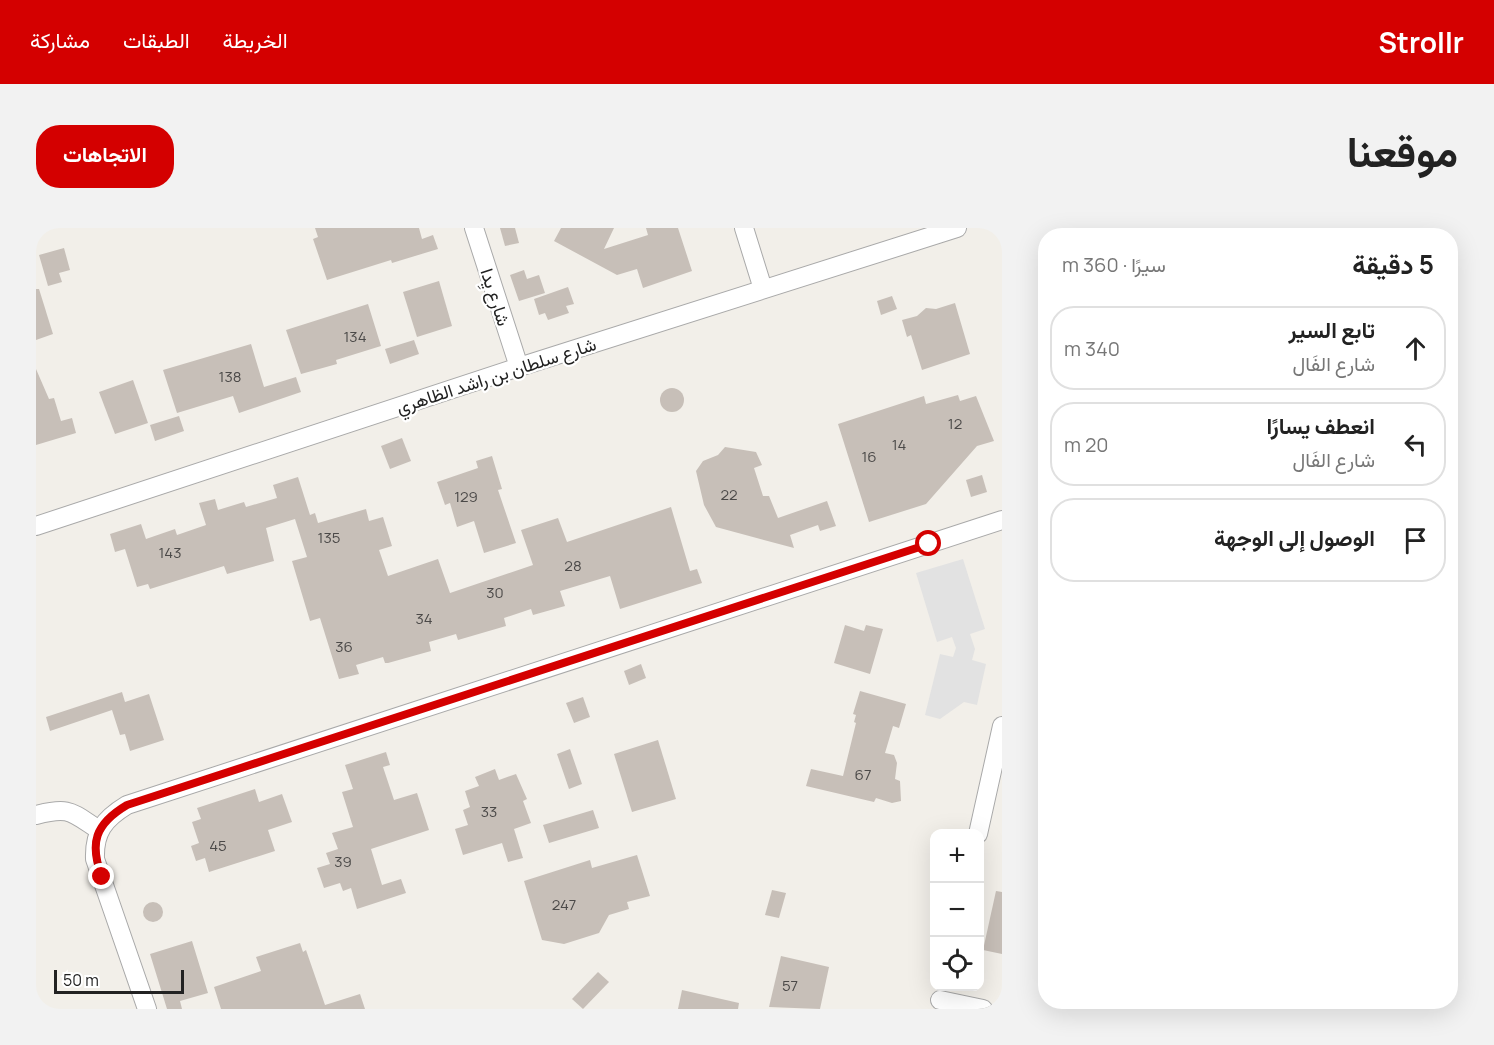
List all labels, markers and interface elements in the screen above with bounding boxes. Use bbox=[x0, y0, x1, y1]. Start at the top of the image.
text: Strollr bbox=[1378, 23, 1464, 61]
text: مشاركة bbox=[30, 26, 90, 54]
text: الطبقات bbox=[123, 26, 190, 54]
text: الخريطة bbox=[223, 26, 288, 54]
text: موقعنا bbox=[1347, 122, 1458, 180]
button: الاتجاهات bbox=[36, 125, 174, 188]
text: 5 دقيقة bbox=[1352, 246, 1434, 282]
text: سيرًا · 360 m bbox=[1062, 251, 1166, 278]
street label: شارع يِدا bbox=[473, 265, 517, 330]
text: تابع السير bbox=[1289, 315, 1375, 345]
house number: 134 bbox=[344, 326, 367, 347]
street label: شارع سلطان بن راشد الظاهري bbox=[393, 331, 600, 423]
icon: ahead bbox=[1399, 332, 1432, 365]
text: 340 m bbox=[1064, 335, 1120, 362]
text: شارع الفَال bbox=[1292, 350, 1375, 377]
house number: 138 bbox=[219, 366, 241, 387]
text: انعطف يسارًا bbox=[1266, 411, 1375, 441]
house number: 12 bbox=[948, 413, 962, 434]
icon: left bbox=[1399, 428, 1432, 461]
text: 20 m bbox=[1064, 431, 1109, 458]
house number: 14 bbox=[892, 434, 906, 455]
house number: 16 bbox=[861, 446, 877, 467]
text: شارع الفَال bbox=[1292, 446, 1375, 473]
house number: 22 bbox=[720, 484, 738, 505]
house number: 129 bbox=[454, 486, 478, 507]
text: الوصول إلى الوجهة bbox=[1214, 523, 1375, 553]
icon: arrive bbox=[1399, 524, 1432, 557]
house number: 135 bbox=[318, 527, 340, 548]
route start bbox=[915, 530, 941, 556]
house number: 143 bbox=[159, 542, 182, 563]
house number: 28 bbox=[564, 555, 582, 576]
house number: 30 bbox=[486, 582, 504, 603]
house number: 34 bbox=[415, 608, 433, 629]
house number: 36 bbox=[335, 636, 353, 657]
house number: 67 bbox=[855, 764, 871, 785]
house number: 33 bbox=[481, 801, 497, 822]
map controls bbox=[930, 829, 984, 991]
button: + bbox=[930, 829, 984, 883]
house number: 45 bbox=[209, 835, 227, 856]
house number: 39 bbox=[334, 851, 352, 872]
route end bbox=[88, 863, 114, 889]
button: − bbox=[930, 883, 984, 937]
house number: 247 bbox=[552, 894, 576, 915]
button: locate bbox=[930, 937, 984, 991]
scale bar bbox=[54, 967, 184, 994]
text: 50 m bbox=[63, 969, 99, 991]
house number: 57 bbox=[782, 975, 798, 996]

